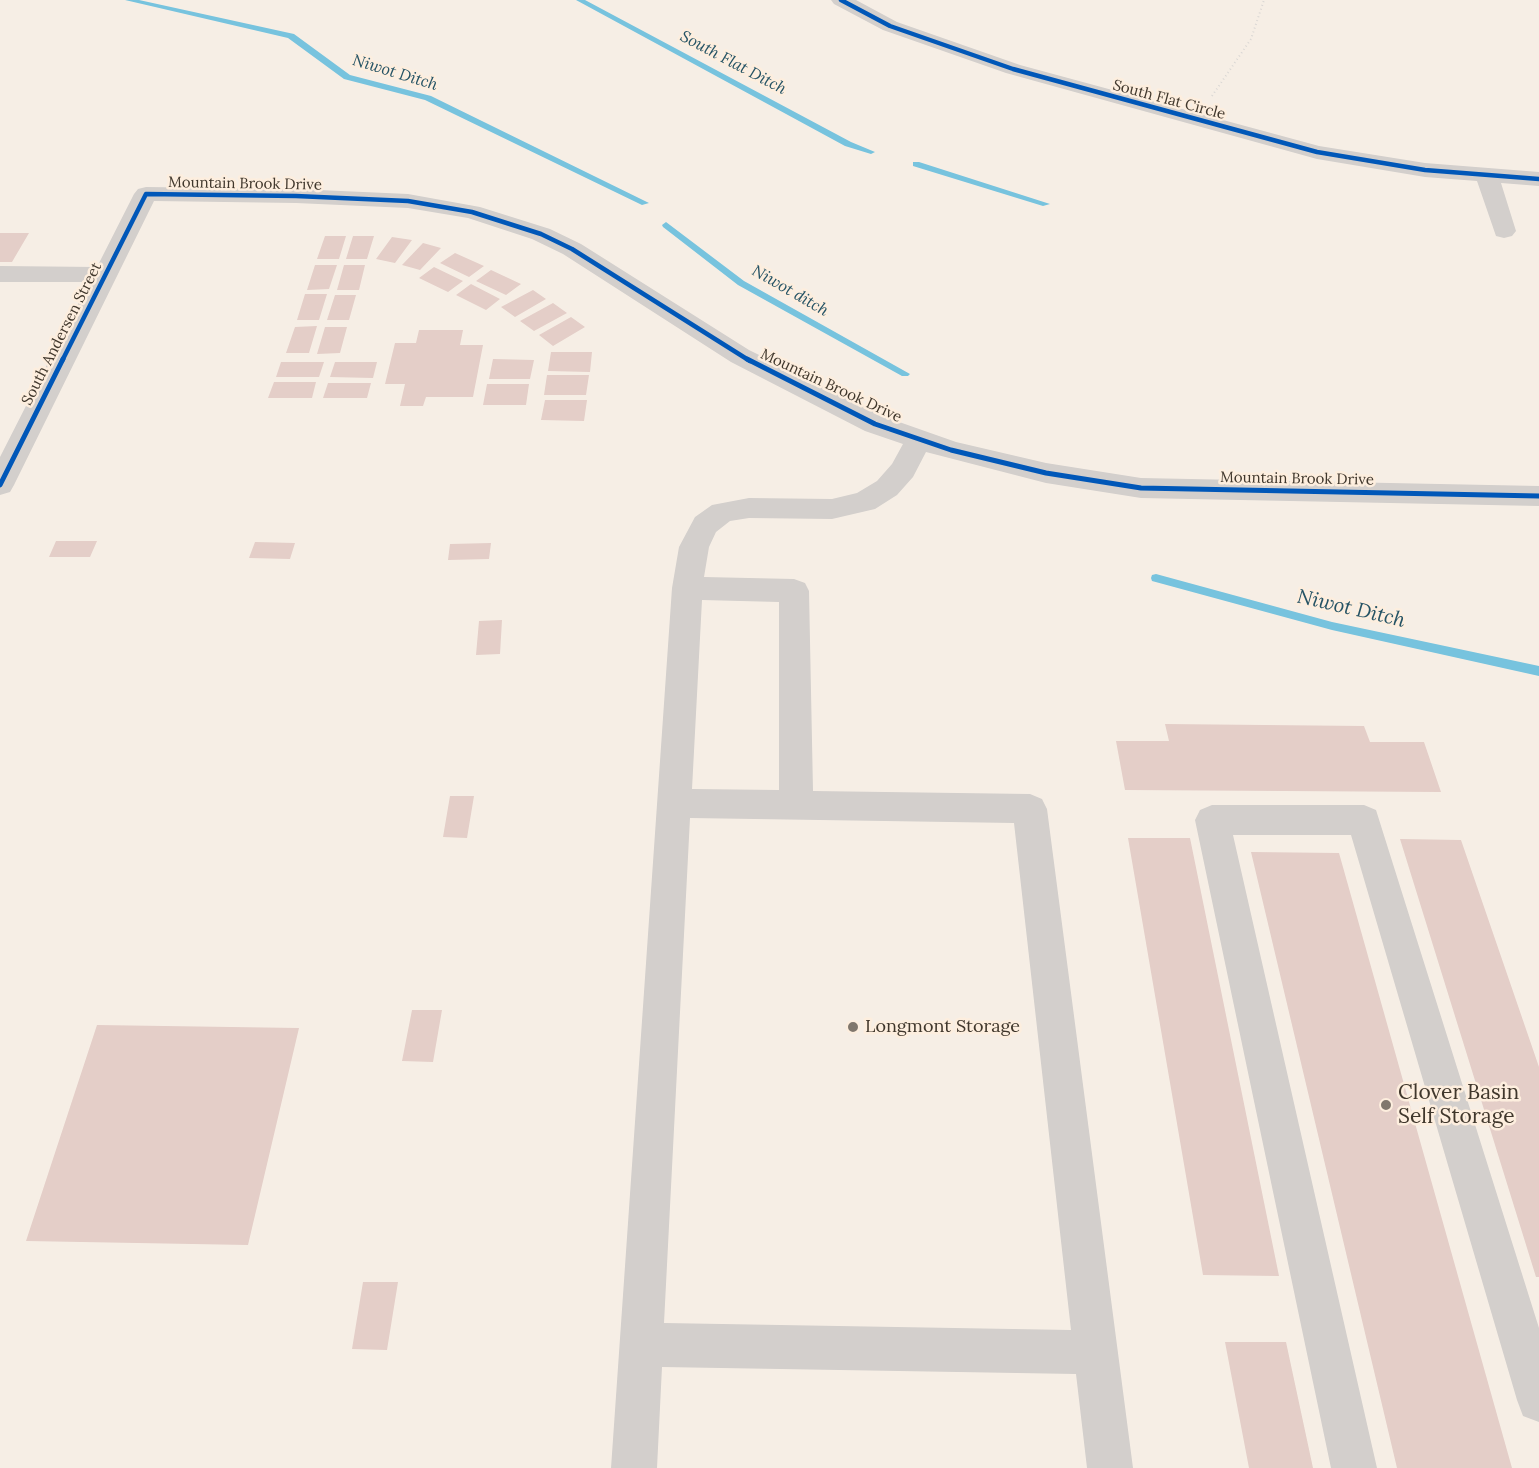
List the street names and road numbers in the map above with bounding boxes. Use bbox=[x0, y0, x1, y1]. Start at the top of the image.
street label: South Flat Circle bbox=[1111, 76, 1227, 124]
street label: Mountain Brook Drive bbox=[168, 174, 322, 194]
street label: South Andersen Street bbox=[18, 260, 106, 408]
street label: Mountain Brook Drive bbox=[757, 345, 905, 427]
street label: Mountain Brook Drive bbox=[1220, 469, 1374, 489]

